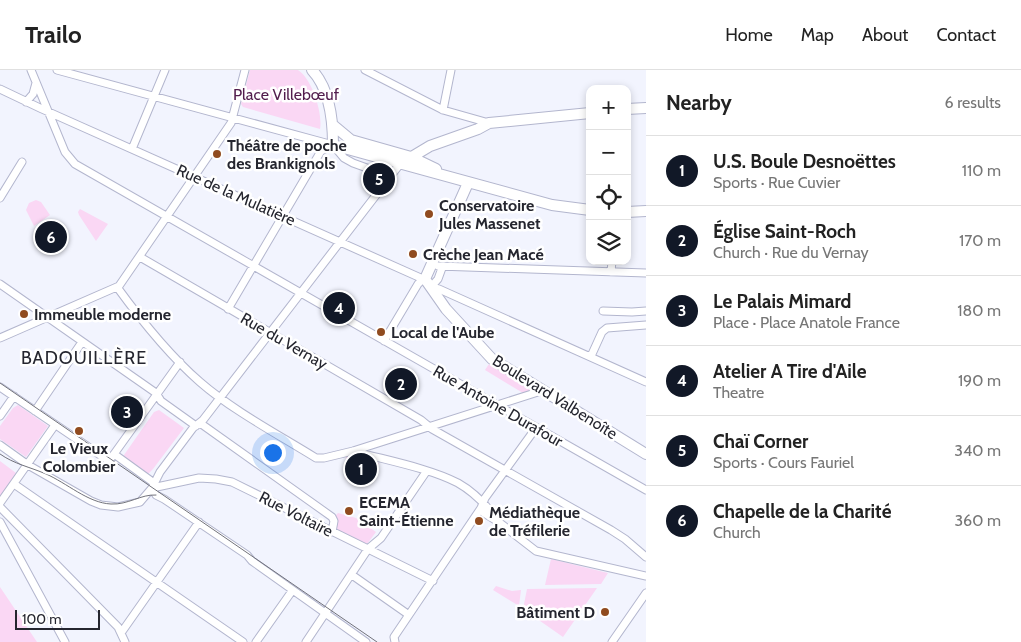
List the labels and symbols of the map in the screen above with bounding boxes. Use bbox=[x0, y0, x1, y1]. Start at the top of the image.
park label: Place Villebœuf bbox=[233, 85, 340, 104]
place label: Théâtre de poche des Brankignols bbox=[227, 136, 347, 173]
marker: Théâtre de poche des Brankignols bbox=[211, 148, 223, 160]
street label: Rue de la Mulatière bbox=[174, 160, 298, 230]
pin: 5 bbox=[363, 160, 395, 198]
place label: Conservatoire Jules Massenet bbox=[438, 196, 541, 233]
marker: Conservatoire Jules Massenet bbox=[423, 208, 435, 220]
pin: 6 bbox=[35, 218, 67, 256]
place label: Crèche Jean Macé bbox=[423, 245, 544, 264]
marker: Crèche Jean Macé bbox=[407, 248, 419, 260]
pin: 4 bbox=[323, 289, 355, 327]
place label: Immeuble moderne bbox=[34, 305, 171, 324]
marker: Immeuble moderne bbox=[18, 308, 30, 320]
street label: Rue du Vernay bbox=[237, 309, 331, 373]
place label: Local de l'Aube bbox=[391, 323, 494, 342]
marker: Local de l'Aube bbox=[375, 326, 387, 338]
district label: BADOUILLÈRE bbox=[21, 347, 147, 369]
street label: Boulevard Valbenoîte bbox=[489, 351, 621, 443]
street label: Rue Antoine Durafour bbox=[430, 361, 567, 451]
pin: 2 bbox=[385, 365, 417, 403]
pin: 3 bbox=[111, 393, 143, 431]
marker: Le Vieux Colombier bbox=[73, 425, 85, 437]
place label: Le Vieux Colombier bbox=[43, 439, 116, 476]
your location bbox=[260, 440, 286, 466]
pin: 1 bbox=[345, 450, 377, 488]
street label: Rue Voltaire bbox=[256, 487, 336, 541]
place label: ECEMA Saint-Étienne bbox=[359, 493, 453, 530]
place label: Médiathèque de Tréfilerie bbox=[489, 503, 580, 540]
marker: ECEMA Saint-Étienne bbox=[343, 505, 355, 517]
marker: Médiathèque de Tréfilerie bbox=[473, 515, 485, 527]
place label: Bâtiment D bbox=[516, 603, 595, 622]
marker: Bâtiment D bbox=[599, 606, 611, 618]
scale bar bbox=[15, 607, 100, 630]

